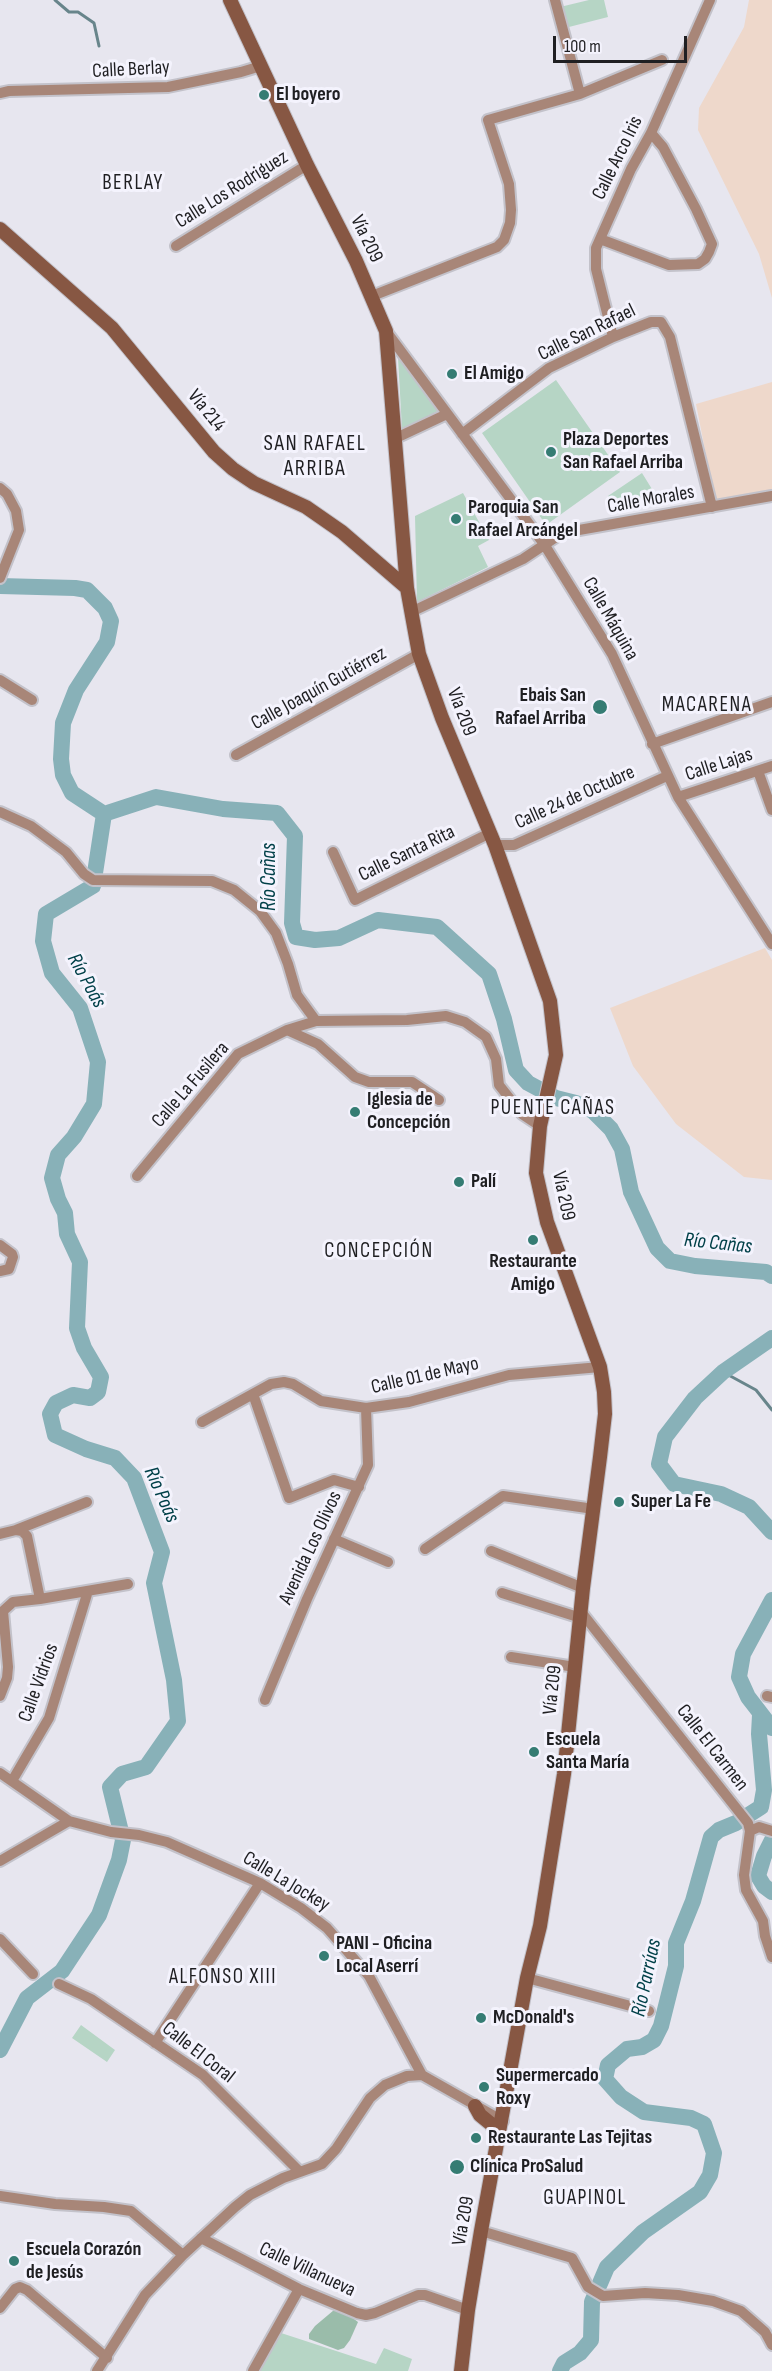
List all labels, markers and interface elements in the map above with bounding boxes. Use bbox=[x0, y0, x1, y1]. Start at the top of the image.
scale bar bbox=[556, 24, 690, 62]
text: 100 m bbox=[564, 36, 601, 57]
street label: Calle Berlay bbox=[92, 56, 170, 84]
place label: El boyero bbox=[276, 83, 340, 107]
marker: El boyero bbox=[257, 88, 271, 102]
street label: Calle Arco Iris bbox=[587, 112, 649, 204]
street label: Calle Los Rodriguez bbox=[171, 146, 293, 234]
district label: BERLAY bbox=[102, 171, 164, 197]
street label: Vía 209 bbox=[344, 211, 388, 267]
street label: Calle San Rafael bbox=[534, 299, 640, 367]
place label: El Amigo bbox=[464, 362, 524, 386]
marker: El Amigo bbox=[445, 367, 459, 381]
street label: Vía 214 bbox=[182, 385, 230, 437]
place label: Plaza Deportes San Rafael Arriba bbox=[563, 428, 683, 475]
district label: SAN RAFAEL ARRIBA bbox=[264, 431, 366, 482]
marker: Plaza Deportes San Rafael Arriba bbox=[544, 445, 558, 459]
street label: Calle Morales bbox=[606, 481, 696, 519]
place label: Paroquia San Rafael Arcángel bbox=[468, 496, 578, 543]
marker: Paroquia San Rafael Arcángel bbox=[449, 512, 463, 526]
street label: Calle Máquina bbox=[577, 573, 643, 665]
street label: Calle Joaquín Gutiérrez bbox=[247, 642, 391, 736]
place label: Ebais San Rafael Arriba bbox=[495, 684, 586, 731]
street label: Vía 209 bbox=[441, 685, 481, 739]
district label: MACARENA bbox=[662, 693, 752, 719]
marker: Ebais San Rafael Arriba bbox=[591, 698, 609, 716]
street label: Calle Lajas bbox=[682, 743, 756, 787]
street label: Calle 24 de Octubre bbox=[511, 761, 639, 835]
street label: Calle Santa Rita bbox=[355, 820, 459, 888]
water label: Río Cañas bbox=[257, 843, 283, 911]
water label: Río Poás bbox=[61, 949, 111, 1013]
street label: Calle La Fusilera bbox=[147, 1037, 235, 1133]
place label: Iglesia de Concepción bbox=[367, 1088, 450, 1135]
district label: PUENTE CAÑAS bbox=[490, 1096, 616, 1122]
marker: Iglesia de Concepción bbox=[348, 1105, 362, 1119]
street label: Vía 209 bbox=[546, 1169, 580, 1223]
place label: Palí bbox=[471, 1170, 496, 1194]
marker: Palí bbox=[452, 1175, 466, 1189]
water label: Río Cañas bbox=[683, 1228, 753, 1260]
marker: Restaurante Amigo bbox=[526, 1233, 540, 1247]
district label: CONCEPCIÓN bbox=[324, 1239, 434, 1265]
place label: Restaurante Amigo bbox=[489, 1250, 577, 1297]
street label: Calle 01 de Mayo bbox=[369, 1352, 481, 1400]
water label: Río Poás bbox=[138, 1463, 184, 1527]
street label: Avenida Los Olivos bbox=[274, 1488, 348, 1608]
place label: Super La Fe bbox=[631, 1490, 711, 1514]
marker: Super La Fe bbox=[612, 1495, 626, 1509]
street label: Calle Vidrios bbox=[14, 1640, 64, 1726]
street label: Vía 209 bbox=[538, 1664, 568, 1716]
street label: Calle El Carmen bbox=[671, 1700, 753, 1796]
place label: Escuela Santa María bbox=[546, 1728, 629, 1775]
marker: Escuela Santa María bbox=[527, 1745, 541, 1759]
street label: Calle La Jockey bbox=[238, 1847, 334, 1917]
place label: PANI - Oficina Local Aserrí bbox=[336, 1932, 432, 1979]
water label: Río Parrúas bbox=[627, 1937, 667, 2019]
marker: PANI - Oficina Local Aserrí bbox=[317, 1949, 331, 1963]
district label: ALFONSO XIII bbox=[169, 1965, 277, 1991]
place label: McDonald's bbox=[493, 2006, 574, 2030]
marker: McDonald's bbox=[474, 2011, 488, 2025]
street label: Calle El Coral bbox=[157, 2017, 239, 2089]
place label: Supermercado Roxy bbox=[496, 2064, 599, 2111]
marker: Supermercado Roxy bbox=[477, 2080, 491, 2094]
place label: Restaurante Las Tejitas bbox=[488, 2126, 652, 2150]
marker: Restaurante Las Tejitas bbox=[469, 2131, 483, 2145]
place label: Clínica ProSalud bbox=[470, 2155, 583, 2179]
marker: Clínica ProSalud bbox=[448, 2158, 466, 2176]
district label: GUAPINOL bbox=[543, 2186, 627, 2212]
street label: Vía 209 bbox=[448, 2194, 480, 2248]
street label: Calle Villanueva bbox=[255, 2237, 359, 2303]
place label: Escuela Corazón de Jesús bbox=[26, 2238, 141, 2285]
marker: Escuela Corazón de Jesús bbox=[7, 2254, 21, 2268]

